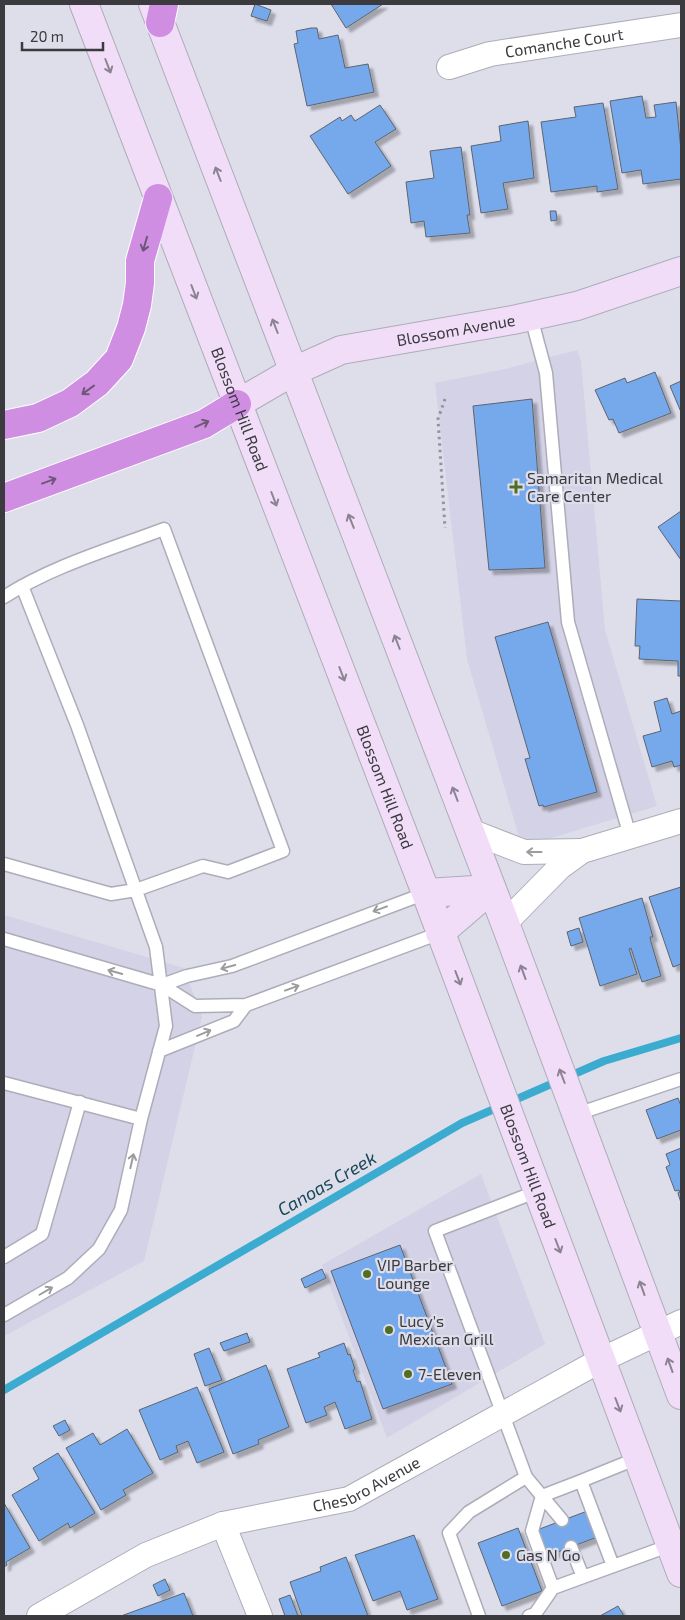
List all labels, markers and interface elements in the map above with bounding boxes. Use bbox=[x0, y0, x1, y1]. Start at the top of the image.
scale bar bbox=[22, 20, 104, 52]
street label: Comanche Court bbox=[504, 24, 625, 61]
text: 20 m bbox=[30, 27, 64, 45]
one-way arrow bbox=[104, 57, 113, 73]
one-way arrow bbox=[212, 167, 222, 182]
one-way arrow bbox=[139, 236, 149, 252]
one-way arrow bbox=[190, 284, 200, 299]
street label: Blossom Avenue bbox=[395, 310, 517, 349]
one-way arrow bbox=[270, 319, 279, 334]
street label: Blossom Hill Road bbox=[208, 344, 273, 473]
one-way arrow bbox=[81, 385, 95, 395]
one-way arrow bbox=[194, 419, 209, 429]
place label: Samaritan Medical Care Center bbox=[527, 468, 663, 505]
one-way arrow bbox=[41, 476, 57, 485]
marker: Samaritan Medical Care Center bbox=[509, 480, 523, 494]
one-way arrow bbox=[270, 490, 279, 506]
one-way arrow bbox=[345, 514, 355, 529]
one-way arrow bbox=[392, 635, 402, 650]
one-way arrow bbox=[338, 666, 347, 681]
street label: Blossom Hill Road bbox=[353, 722, 418, 851]
one-way arrow bbox=[450, 787, 460, 802]
one-way arrow bbox=[526, 847, 542, 856]
one-way arrow bbox=[373, 905, 389, 914]
one-way arrow bbox=[221, 962, 237, 972]
one-way arrow bbox=[518, 965, 527, 981]
one-way arrow bbox=[108, 966, 124, 976]
one-way arrow bbox=[454, 970, 463, 985]
one-way arrow bbox=[283, 983, 299, 992]
one-way arrow bbox=[196, 1027, 211, 1037]
one-way arrow bbox=[557, 1069, 566, 1084]
street label: Blossom Hill Road bbox=[497, 1101, 561, 1230]
water label: Canoas Creek bbox=[273, 1146, 380, 1220]
one-way arrow bbox=[128, 1154, 137, 1170]
one-way arrow bbox=[554, 1238, 564, 1253]
place label: VIP Barber Lounge bbox=[377, 1255, 453, 1292]
marker: VIP Barber Lounge bbox=[361, 1268, 373, 1280]
one-way arrow bbox=[637, 1281, 646, 1297]
one-way arrow bbox=[38, 1285, 53, 1295]
place label: Lucy's Mexican Grill bbox=[399, 1311, 494, 1348]
marker: Lucy's Mexican Grill bbox=[383, 1324, 395, 1336]
one-way arrow bbox=[665, 1358, 674, 1373]
place label: 7-Eleven bbox=[418, 1364, 482, 1383]
marker: 7-Eleven bbox=[402, 1368, 414, 1380]
one-way arrow bbox=[614, 1397, 623, 1413]
street label: Chesbro Avenue bbox=[311, 1452, 423, 1515]
place label: Gas N Go bbox=[516, 1545, 581, 1564]
marker: Gas N Go bbox=[500, 1549, 512, 1561]

